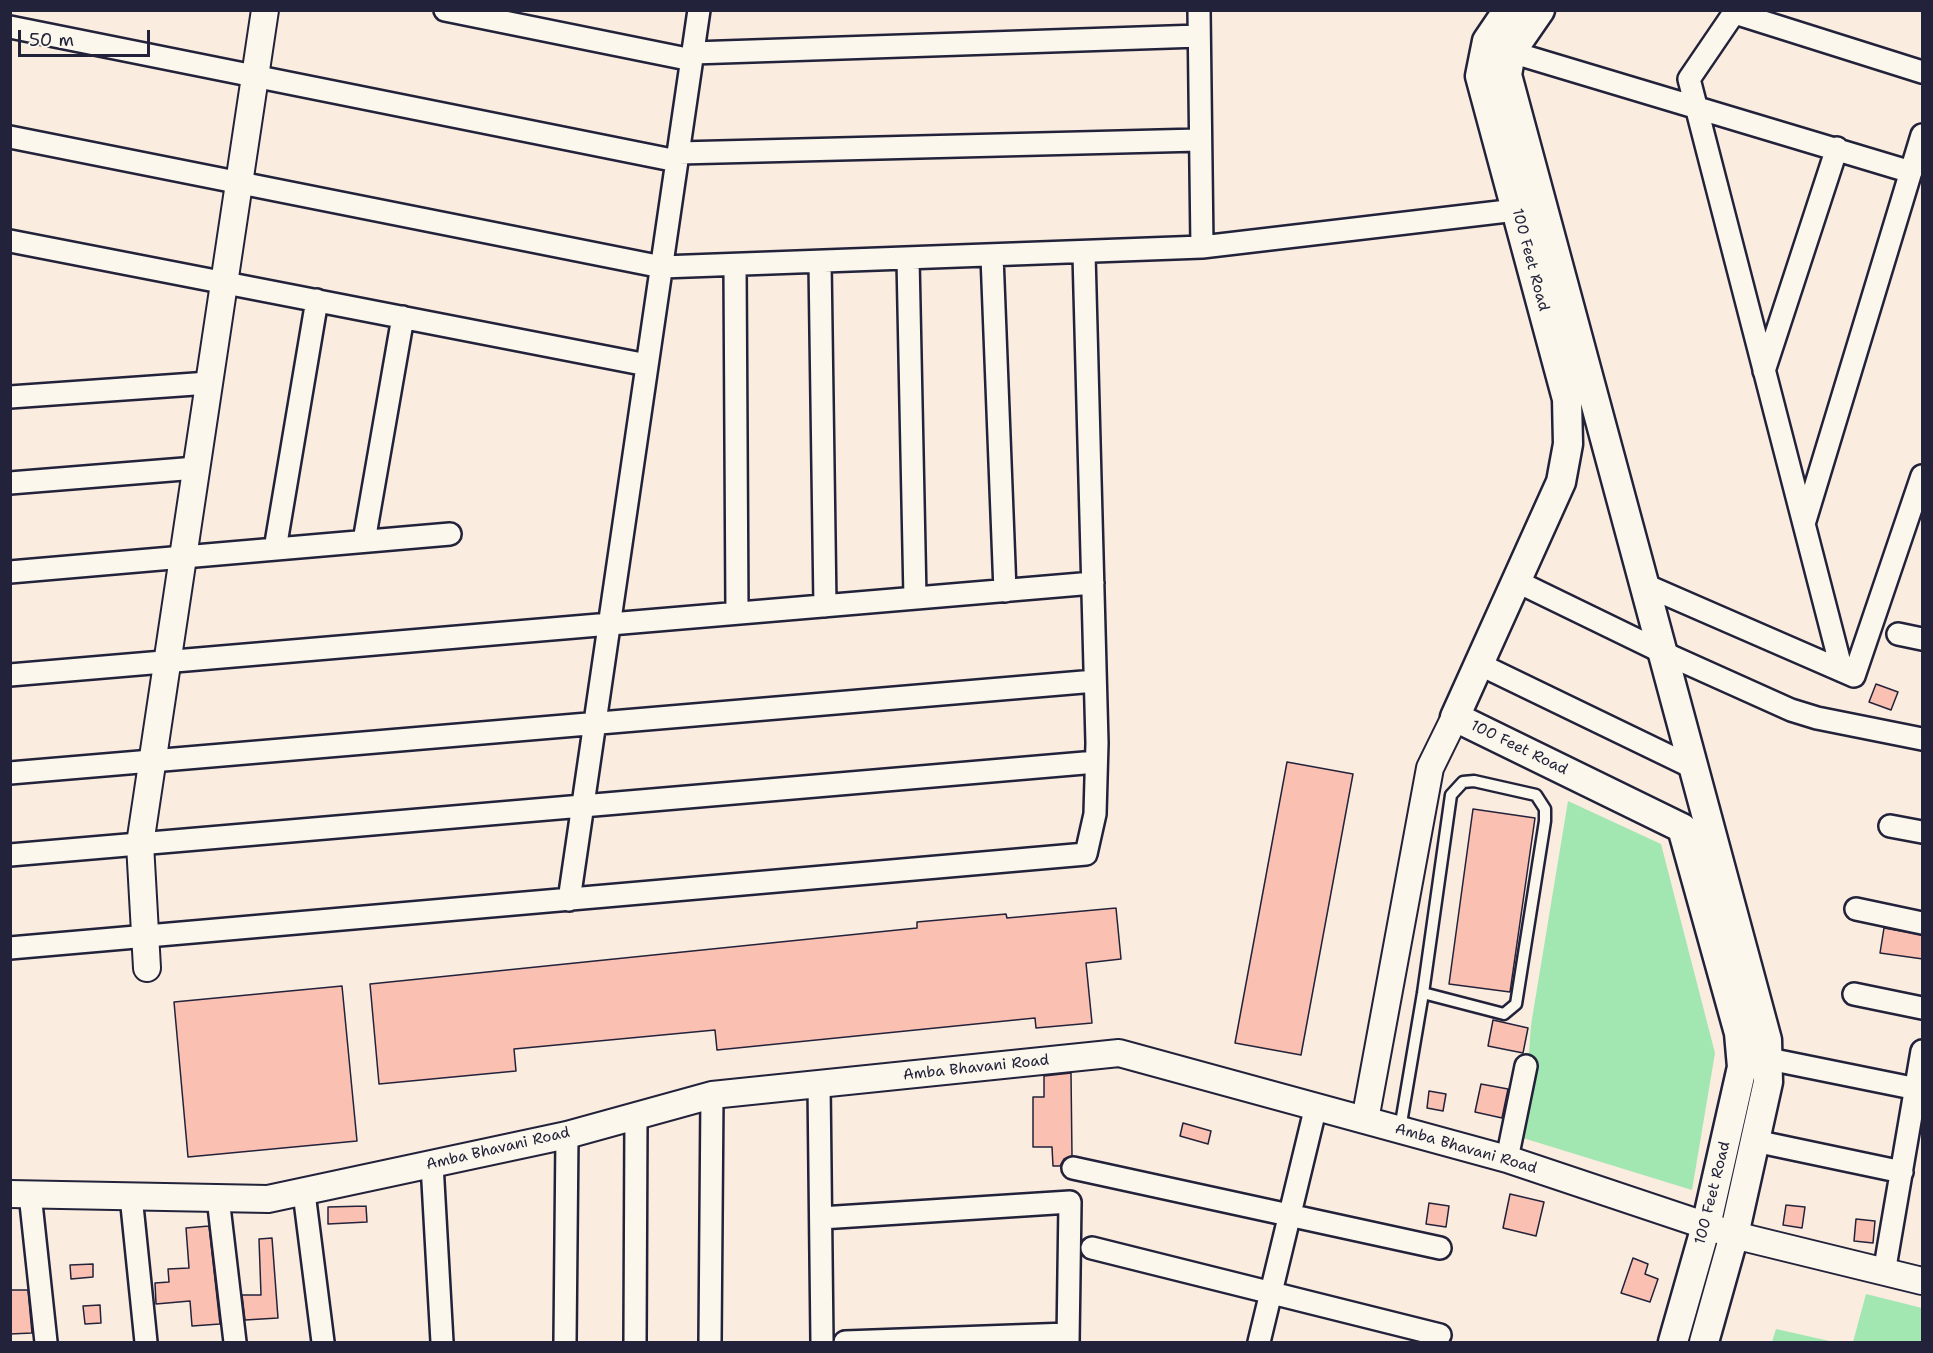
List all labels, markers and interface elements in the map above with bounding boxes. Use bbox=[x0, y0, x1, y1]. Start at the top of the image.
scale bar bbox=[21, 18, 153, 56]
text: 50 m bbox=[29, 28, 74, 52]
street label: 100 Feet Road bbox=[1508, 207, 1552, 313]
street label: 100 Feet Road bbox=[1468, 717, 1570, 779]
street label: Amba Bhavani Road bbox=[902, 1051, 1050, 1085]
street label: Amba Bhavani Road bbox=[1393, 1120, 1539, 1178]
street label: Amba Bhavani Road bbox=[424, 1124, 572, 1174]
street label: 100 Feet Road bbox=[1691, 1140, 1735, 1246]

